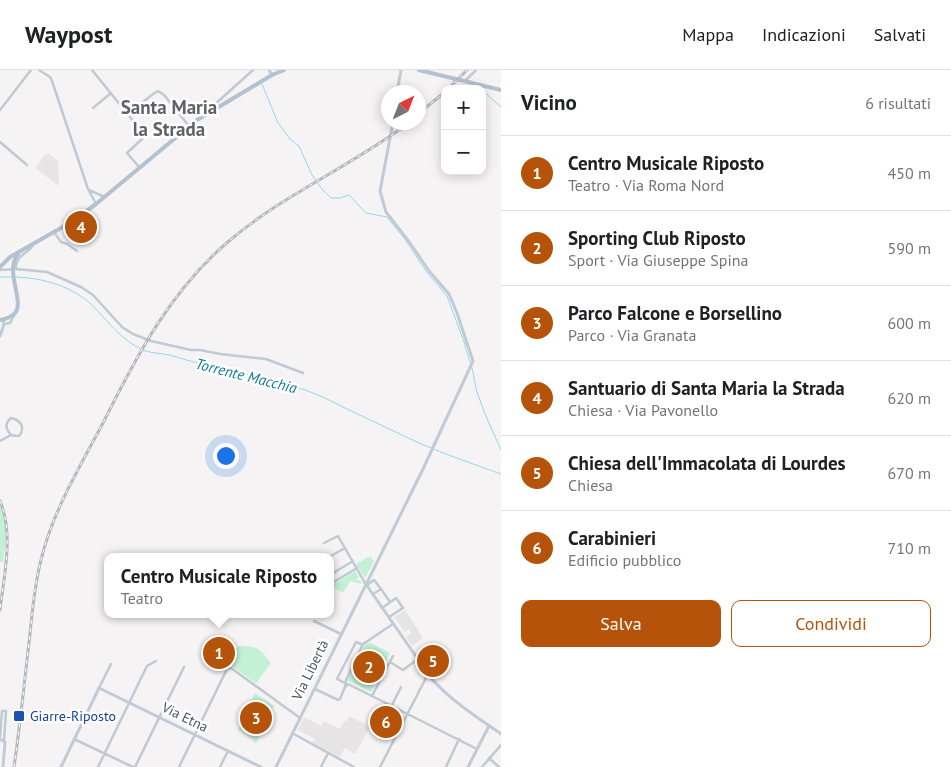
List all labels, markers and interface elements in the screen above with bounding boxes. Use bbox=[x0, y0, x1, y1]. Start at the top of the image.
text: Waypost bbox=[25, 19, 112, 50]
text: Mappa bbox=[682, 23, 734, 46]
text: Indicazioni bbox=[762, 23, 846, 46]
text: Salvati bbox=[874, 23, 926, 46]
north arrow bbox=[381, 85, 426, 130]
map controls bbox=[441, 85, 486, 175]
button: + bbox=[441, 85, 486, 130]
text: Vicino bbox=[521, 89, 577, 116]
text: 6 risultati bbox=[865, 93, 931, 113]
district label: Santa Maria la Strada bbox=[121, 95, 217, 141]
button: − bbox=[441, 130, 486, 175]
text: Centro Musicale Riposto bbox=[568, 151, 764, 175]
text: 1 bbox=[532, 163, 542, 183]
text: 450 m bbox=[888, 163, 931, 183]
text: Teatro · Via Roma Nord bbox=[568, 175, 724, 195]
pin: 4 bbox=[65, 208, 97, 246]
text: Sporting Club Riposto bbox=[568, 226, 746, 250]
text: 2 bbox=[532, 238, 542, 258]
text: 590 m bbox=[888, 238, 931, 258]
text: Sport · Via Giuseppe Spina bbox=[568, 250, 748, 270]
text: Parco Falcone e Borsellino bbox=[568, 301, 782, 325]
text: 3 bbox=[532, 313, 542, 333]
text: 600 m bbox=[888, 313, 931, 333]
text: Parco · Via Granata bbox=[568, 325, 696, 345]
water label: Torrente Macchia bbox=[193, 354, 300, 397]
text: Santuario di Santa Maria la Strada bbox=[568, 376, 845, 400]
text: 4 bbox=[532, 388, 542, 408]
text: 620 m bbox=[888, 388, 931, 408]
text: Chiesa · Via Pavonello bbox=[568, 400, 718, 420]
your location bbox=[213, 443, 239, 469]
text: Chiesa dell'Immacolata di Lourdes bbox=[568, 451, 846, 475]
text: 5 bbox=[532, 463, 542, 483]
text: 670 m bbox=[888, 463, 931, 483]
text: Chiesa bbox=[568, 475, 613, 495]
text: Carabinieri bbox=[568, 526, 656, 550]
text: 6 bbox=[532, 538, 542, 558]
text: 710 m bbox=[888, 538, 931, 558]
text: Edificio pubblico bbox=[568, 550, 681, 570]
popup bbox=[104, 553, 334, 618]
text: Centro Musicale Riposto bbox=[121, 564, 317, 588]
text: Teatro bbox=[121, 588, 163, 608]
button: Salva bbox=[521, 600, 721, 647]
button: Condividi bbox=[731, 600, 931, 647]
pin: 1 bbox=[203, 634, 235, 672]
street label: Via Libertà bbox=[287, 637, 332, 704]
pin: 5 bbox=[417, 642, 449, 680]
pin: 2 bbox=[353, 648, 385, 686]
street label: Via Etna bbox=[158, 698, 211, 736]
pin: 3 bbox=[240, 699, 272, 737]
pin: 6 bbox=[370, 703, 402, 741]
place label: Giarre-Riposto bbox=[30, 707, 116, 725]
marker: Giarre-Riposto bbox=[12, 709, 26, 723]

